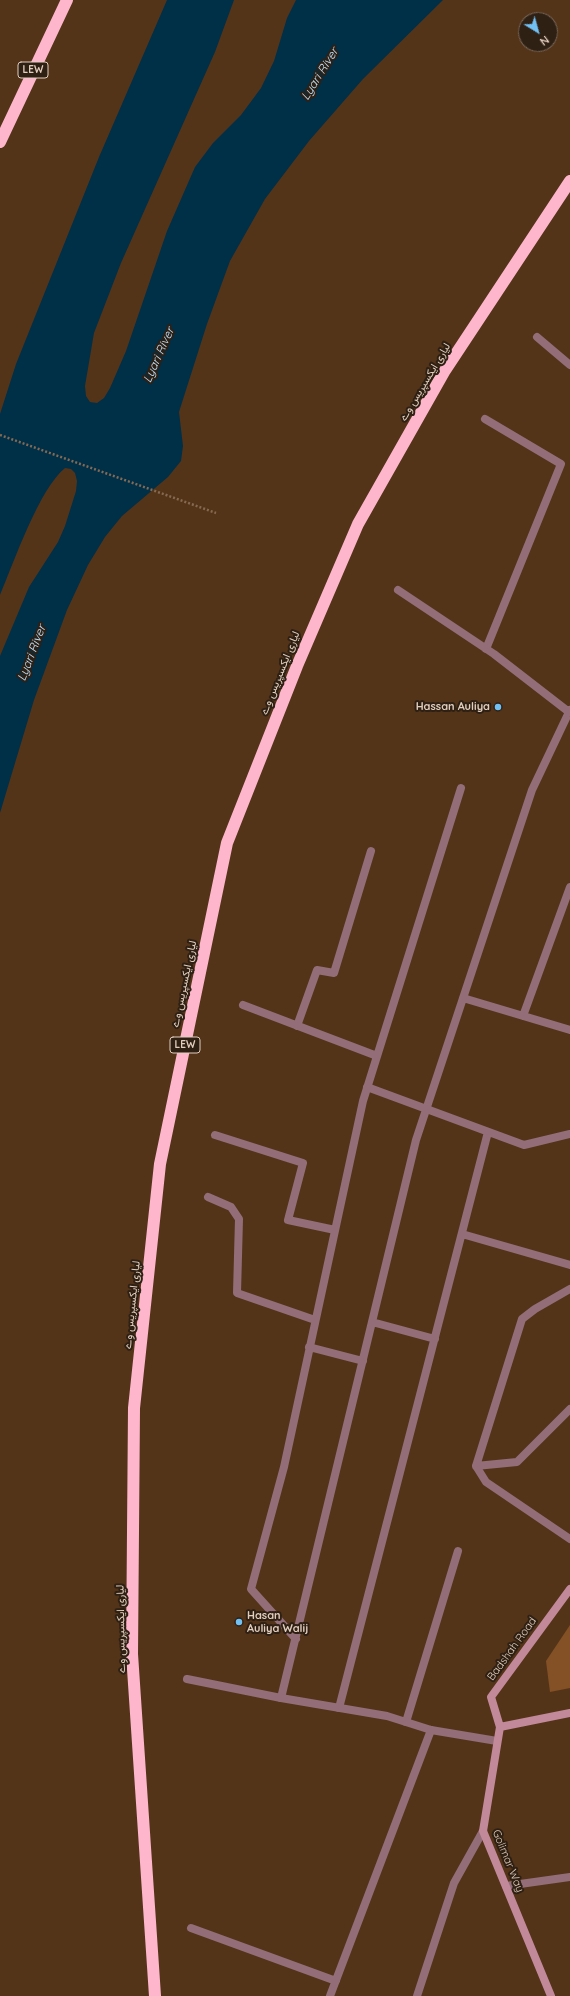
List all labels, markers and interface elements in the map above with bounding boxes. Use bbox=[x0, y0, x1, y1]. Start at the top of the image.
north arrow bbox=[518, 12, 558, 52]
text: N bbox=[537, 33, 552, 49]
water label: Lyari River bbox=[298, 45, 342, 103]
road number: LEW bbox=[18, 62, 48, 78]
water label: Lyari River bbox=[140, 325, 178, 385]
street label: لیاری ایکسپریس وے bbox=[396, 341, 454, 423]
water label: Lyari River bbox=[15, 623, 49, 683]
street label: لیاری ایکسپریس وے bbox=[257, 629, 303, 717]
place label: Hassan Auliya bbox=[416, 700, 490, 714]
marker: Hassan Auliya bbox=[493, 702, 503, 712]
street label: لیاری ایکسپریس وے bbox=[168, 939, 200, 1029]
road number: LEW bbox=[170, 1037, 200, 1053]
street label: لیاری ایکسپریس وے bbox=[121, 1260, 143, 1350]
street label: لیاری ایکسپریس وے bbox=[114, 1585, 128, 1673]
place label: Hasan Auliya Walij bbox=[247, 1609, 308, 1635]
street label: Badshah Road bbox=[485, 1615, 539, 1683]
marker: Hasan Auliya Walij bbox=[234, 1617, 244, 1627]
street label: Golimar Way bbox=[489, 1828, 527, 1894]

